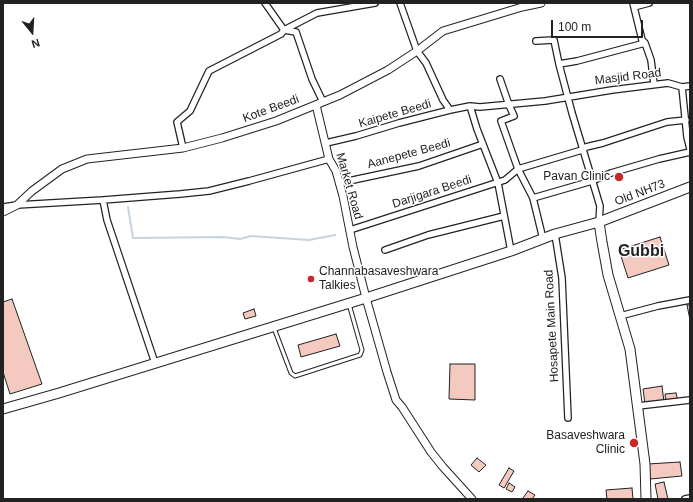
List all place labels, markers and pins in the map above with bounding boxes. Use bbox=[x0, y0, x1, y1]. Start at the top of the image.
place label: Pavan Clinic bbox=[543, 170, 610, 184]
marker: Pavan Clinic bbox=[613, 171, 625, 183]
place label: Channabasaveshwara Talkies bbox=[319, 265, 438, 293]
marker: Channabasaveshwara Talkies bbox=[306, 274, 316, 284]
place label: Basaveshwara Clinic bbox=[546, 429, 625, 457]
marker: Basaveshwara Clinic bbox=[628, 437, 640, 449]

